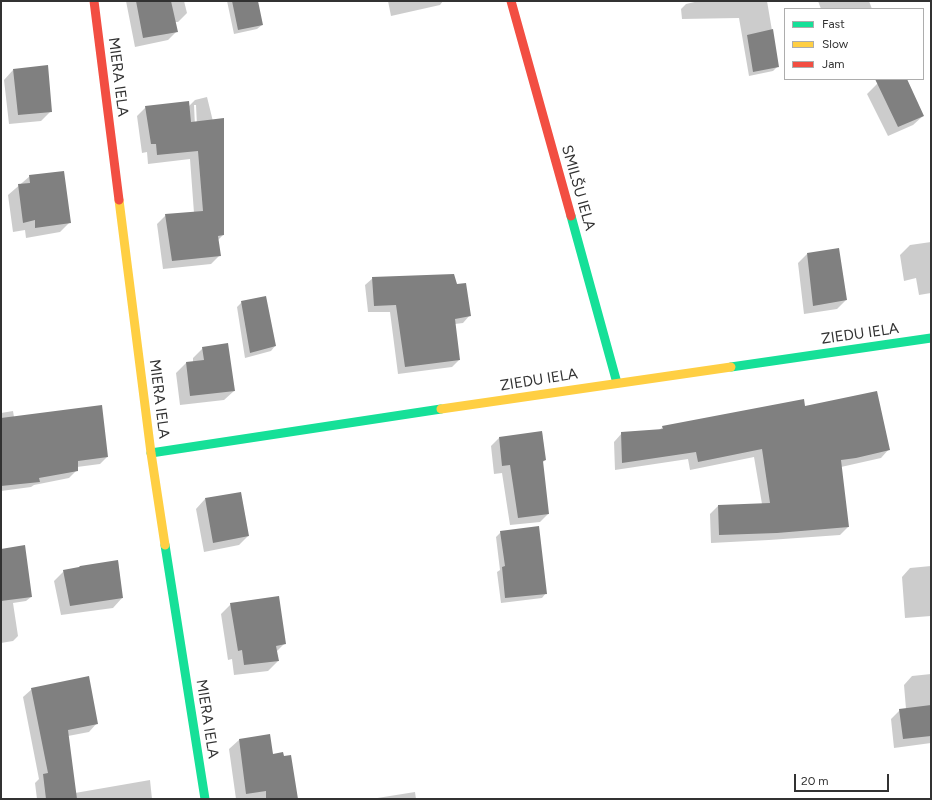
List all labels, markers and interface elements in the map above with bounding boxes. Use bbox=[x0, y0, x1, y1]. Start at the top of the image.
legend bbox=[784, 8, 924, 80]
text: Fast bbox=[822, 17, 845, 31]
street label: MIERA IELA bbox=[104, 36, 132, 118]
text: Slow bbox=[822, 37, 848, 51]
text: Jam bbox=[822, 57, 845, 71]
street label: SMILŠU IELA bbox=[557, 143, 599, 233]
street label: ZIEDU IELA bbox=[820, 320, 900, 348]
street label: MIERA IELA bbox=[145, 358, 173, 440]
street label: ZIEDU IELA bbox=[499, 365, 579, 395]
street label: MIERA IELA bbox=[192, 678, 222, 760]
scale bar bbox=[796, 766, 891, 792]
text: 20 m bbox=[801, 774, 829, 788]

